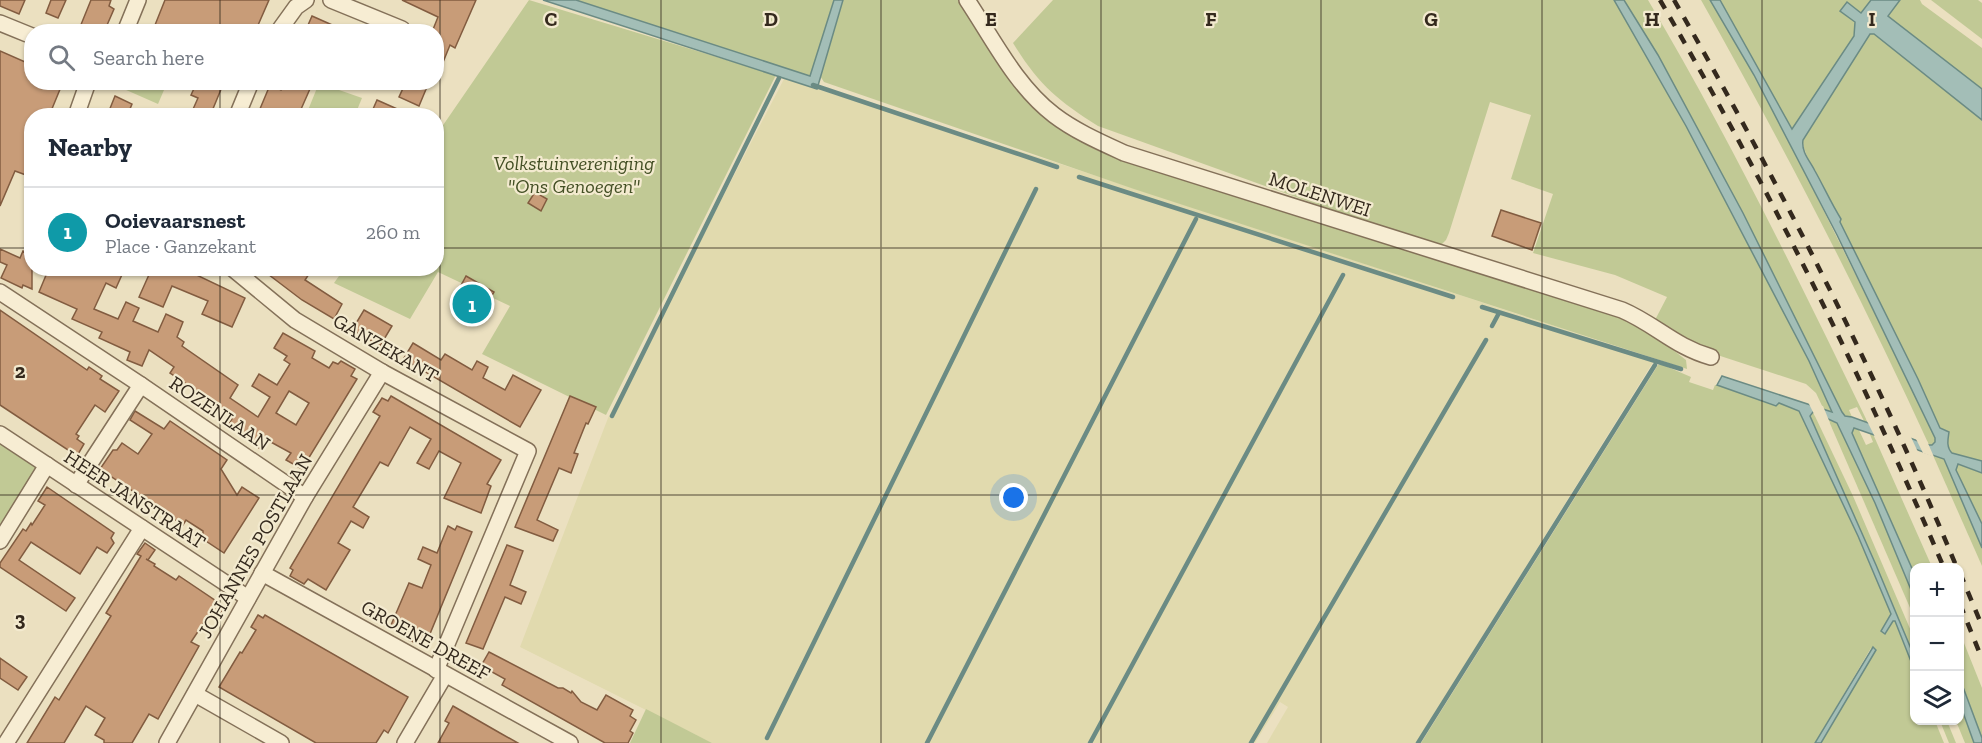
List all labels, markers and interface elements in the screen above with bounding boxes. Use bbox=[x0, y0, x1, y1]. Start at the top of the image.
text: C bbox=[545, 7, 558, 31]
text: D bbox=[764, 7, 778, 31]
text: E bbox=[985, 7, 997, 31]
text: F bbox=[1205, 7, 1217, 31]
text: G bbox=[1424, 7, 1438, 31]
text: H bbox=[1644, 7, 1660, 31]
text: I bbox=[1868, 7, 1876, 31]
search box bbox=[24, 24, 444, 90]
icon: search bbox=[45, 41, 78, 74]
text: Search here bbox=[93, 44, 204, 71]
text: Nearby bbox=[48, 131, 132, 163]
park label: Volkstuinvereniging "Ons Genoegen" bbox=[494, 151, 655, 198]
street label: MOLENWEI bbox=[1266, 166, 1374, 222]
text: Ooievaarsnest bbox=[105, 207, 245, 234]
text: 1 bbox=[63, 220, 72, 244]
text: 260 m bbox=[366, 220, 420, 244]
text: Place · Ganzekant bbox=[105, 234, 256, 258]
pin: 1 bbox=[452, 282, 492, 326]
street label: GANZEKANT bbox=[329, 308, 443, 388]
text: 2 bbox=[15, 359, 26, 383]
street label: ROZENLAAN bbox=[165, 371, 275, 456]
street label: HEER JANSTRAAT bbox=[60, 444, 210, 554]
street label: JOHANNES POSTLAAN bbox=[192, 450, 318, 642]
your location bbox=[999, 483, 1028, 512]
map controls bbox=[1910, 563, 1964, 725]
button: + bbox=[1910, 563, 1964, 617]
street label: GROENE DREEF bbox=[357, 595, 495, 685]
text: 3 bbox=[15, 607, 26, 631]
button: − bbox=[1910, 617, 1964, 671]
button: layers bbox=[1910, 671, 1964, 725]

